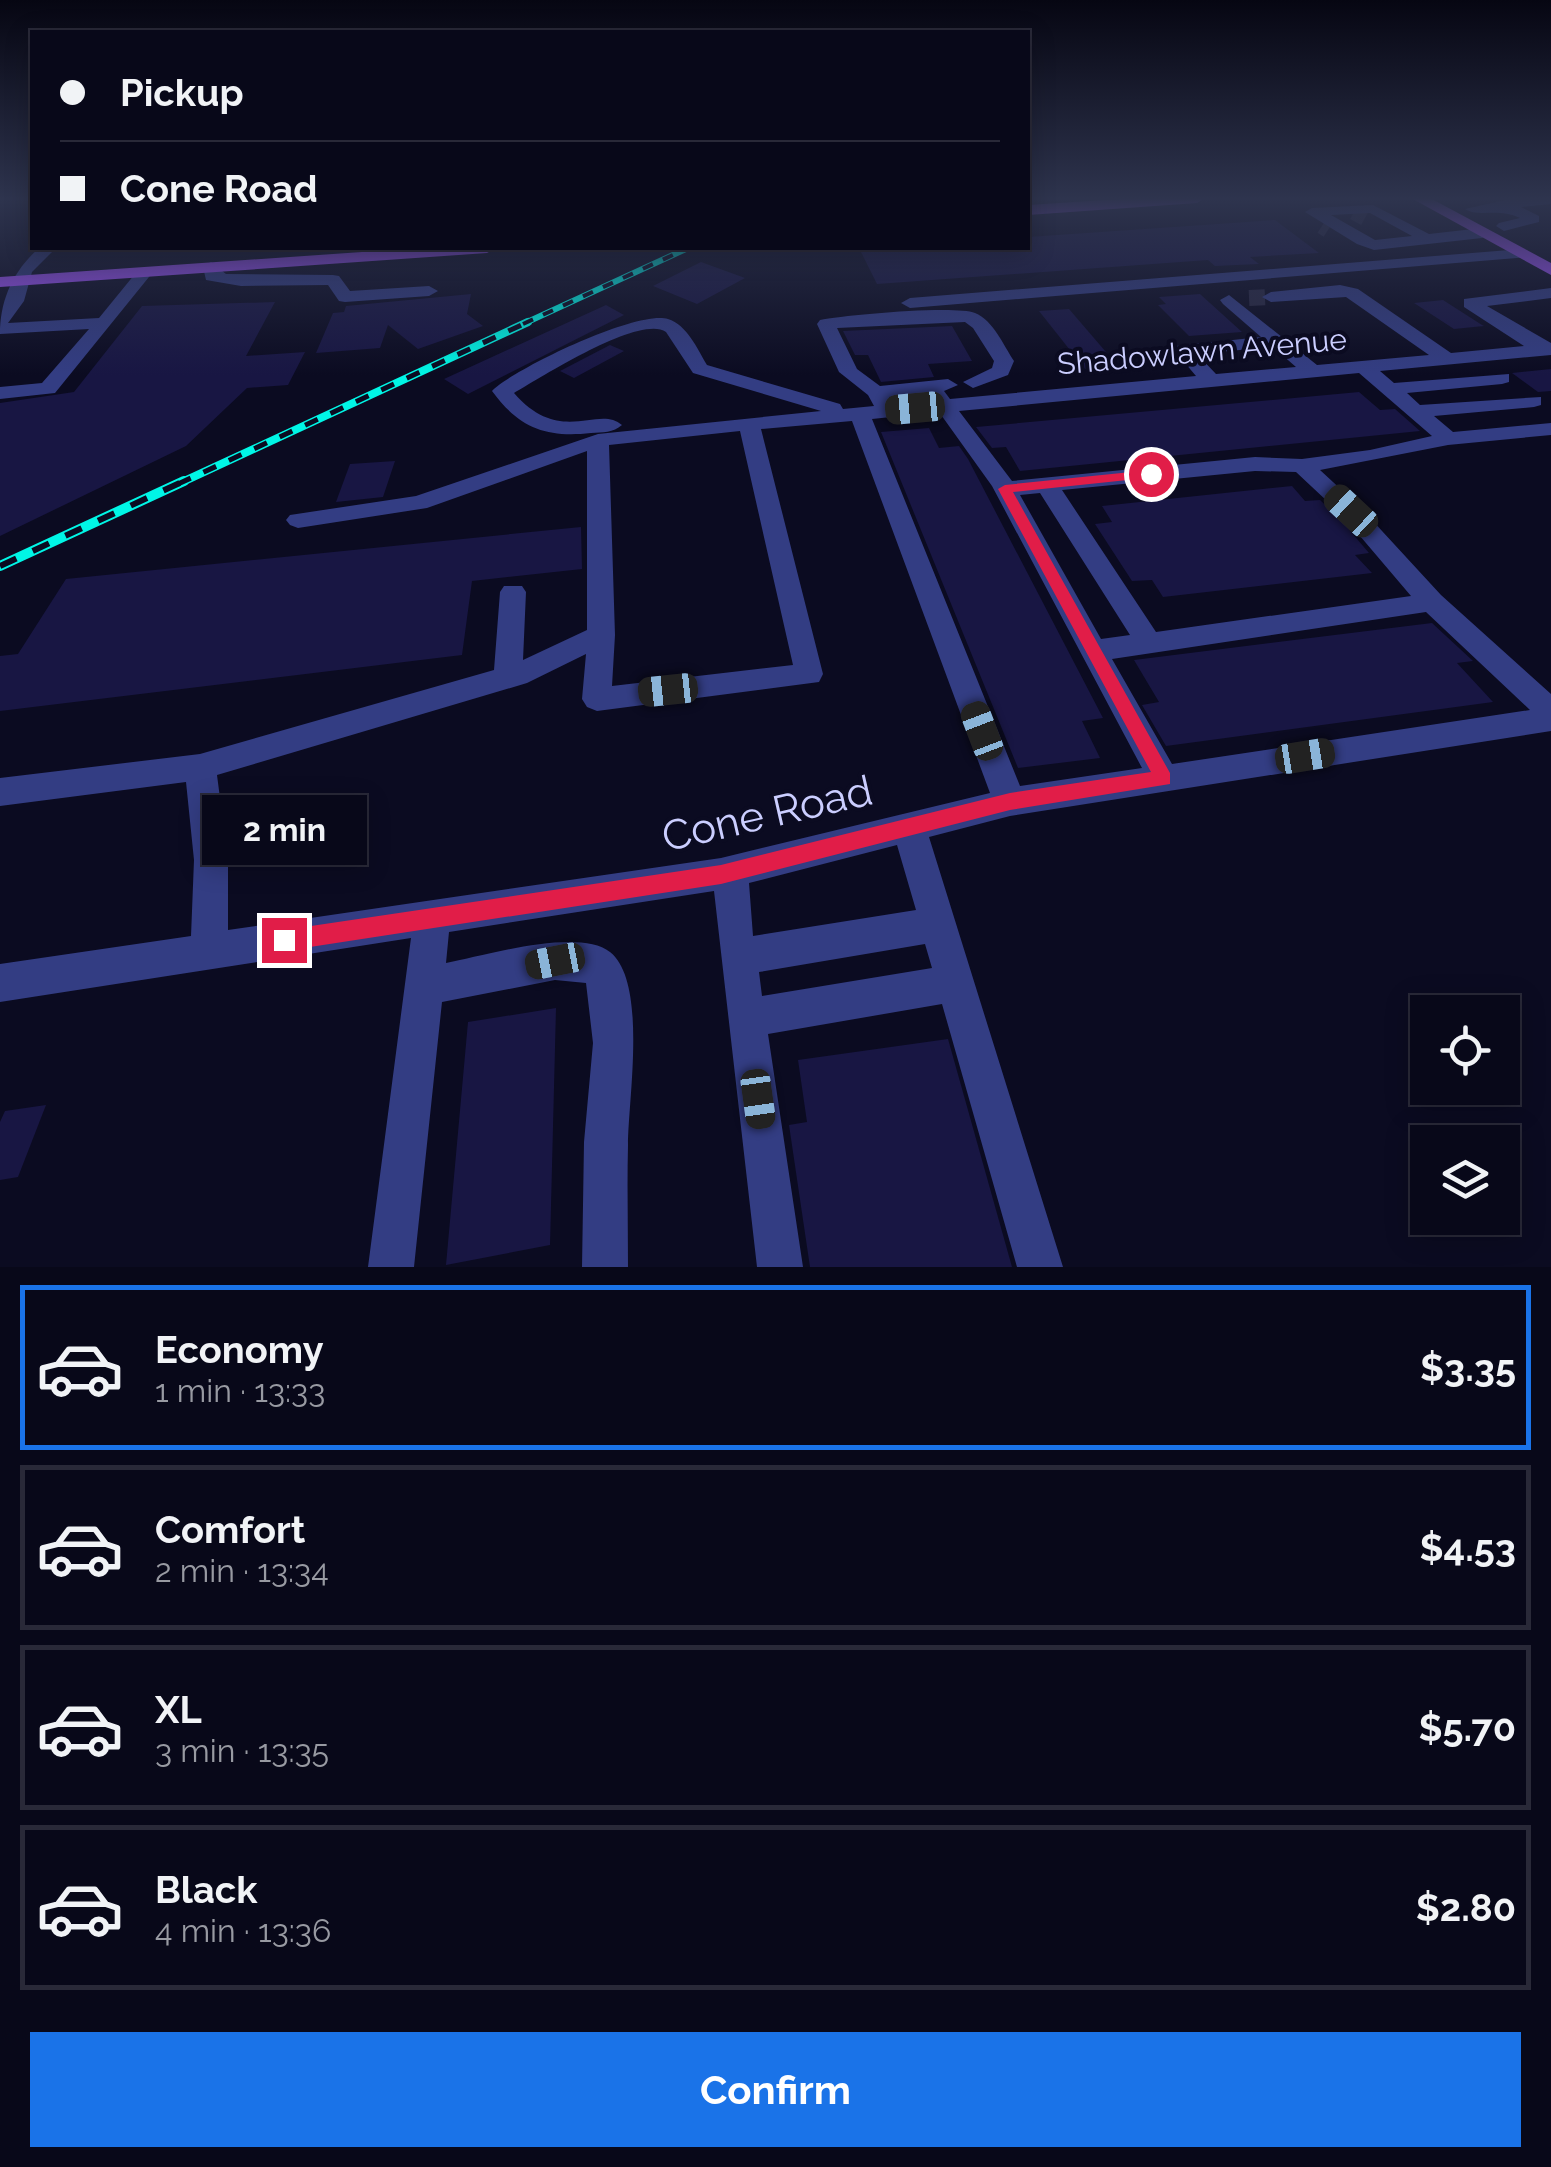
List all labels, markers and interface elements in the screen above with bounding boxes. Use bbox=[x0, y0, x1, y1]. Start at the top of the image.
text: Pickup bbox=[120, 70, 244, 115]
text: Cone Road bbox=[120, 166, 318, 211]
street label: Shadowlawn Avenue bbox=[1056, 321, 1348, 382]
car bbox=[884, 390, 946, 426]
route start bbox=[1129, 452, 1174, 497]
car bbox=[1319, 480, 1383, 542]
car bbox=[637, 672, 699, 708]
car bbox=[957, 698, 1007, 764]
car bbox=[1273, 736, 1337, 776]
street label: Cone Road bbox=[657, 765, 877, 861]
callout: 2 min bbox=[202, 795, 366, 865]
text: 2 min bbox=[243, 811, 326, 848]
route end bbox=[262, 918, 307, 963]
car bbox=[523, 941, 587, 981]
map controls bbox=[1410, 995, 1520, 1235]
button: locate bbox=[1410, 995, 1520, 1105]
car bbox=[739, 1067, 777, 1131]
button: layers bbox=[1410, 1125, 1520, 1235]
icon: car bbox=[35, 1323, 125, 1413]
text: Economy bbox=[155, 1327, 324, 1372]
text: $3.35 bbox=[1420, 1345, 1516, 1390]
text: 1 min · 13:33 bbox=[155, 1372, 325, 1409]
icon: car bbox=[35, 1503, 125, 1593]
text: Comfort bbox=[155, 1507, 305, 1552]
text: $4.53 bbox=[1419, 1525, 1516, 1570]
text: 2 min · 13:34 bbox=[155, 1552, 329, 1589]
icon: car bbox=[35, 1683, 125, 1773]
text: XL bbox=[155, 1687, 202, 1732]
text: $5.70 bbox=[1418, 1705, 1516, 1750]
text: 3 min · 13:35 bbox=[155, 1732, 329, 1769]
icon: car bbox=[35, 1863, 125, 1953]
text: Black bbox=[155, 1867, 257, 1912]
text: $2.80 bbox=[1416, 1885, 1516, 1930]
text: 4 min · 13:36 bbox=[155, 1912, 331, 1949]
button: Confirm bbox=[30, 2032, 1521, 2147]

